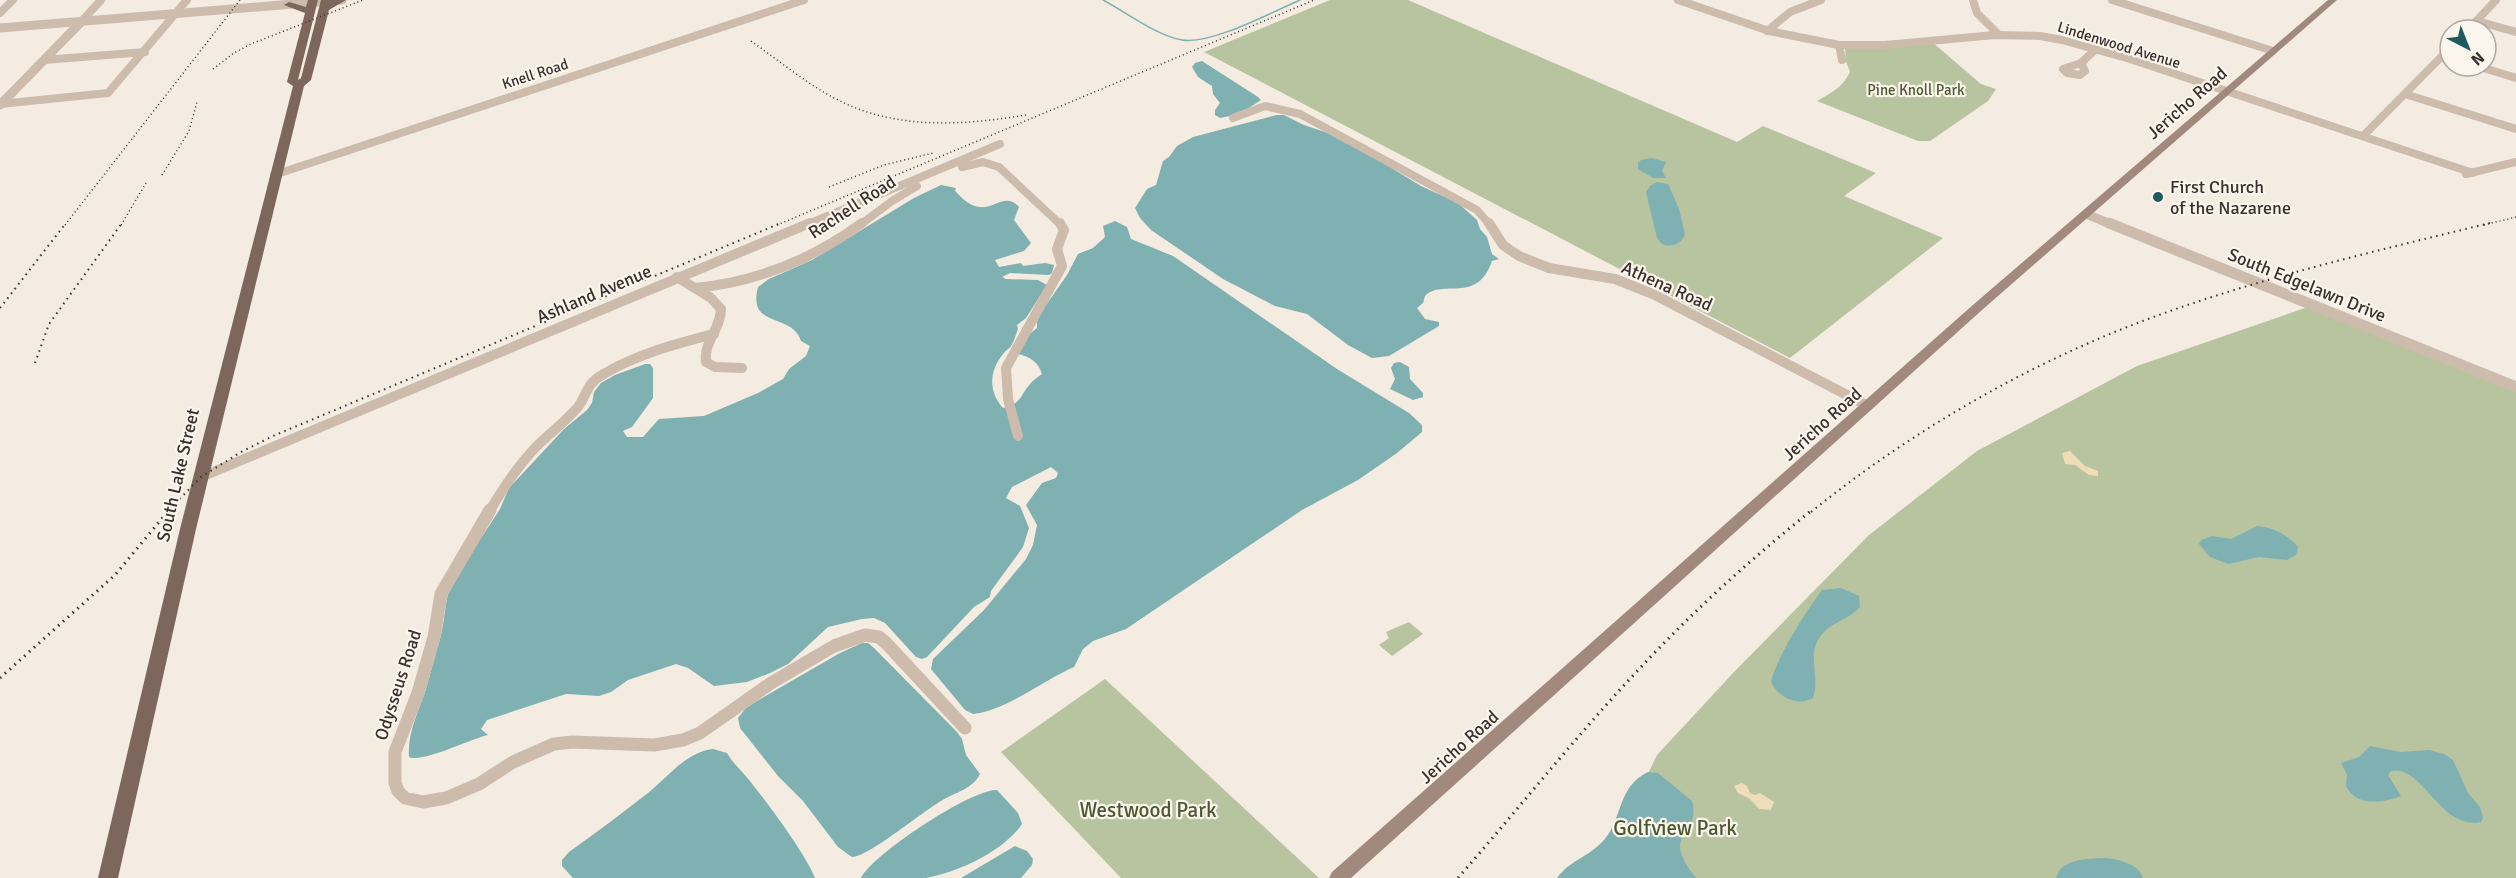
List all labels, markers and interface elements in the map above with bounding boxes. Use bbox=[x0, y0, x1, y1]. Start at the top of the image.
street label: Lindenwood Avenue bbox=[2055, 18, 2183, 72]
north arrow bbox=[2438, 18, 2498, 78]
text: N bbox=[2467, 47, 2488, 70]
street label: Knell Road bbox=[500, 55, 570, 93]
street label: Jericho Road bbox=[2142, 62, 2232, 144]
park label: Pine Knoll Park bbox=[1867, 81, 1965, 99]
street label: Rachell Road bbox=[804, 171, 900, 243]
place label: First Church of the Nazarene bbox=[2170, 176, 2291, 219]
marker: First Church of the Nazarene bbox=[2151, 190, 2165, 204]
street label: South Edgelawn Drive bbox=[2225, 243, 2389, 327]
street label: Athena Road bbox=[1618, 256, 1716, 316]
street label: Ashland Avenue bbox=[533, 260, 655, 328]
street label: Jericho Road bbox=[1778, 383, 1866, 465]
street label: South Lake Street bbox=[152, 406, 204, 544]
street label: Odysseus Road bbox=[370, 627, 426, 743]
street label: Jericho Road bbox=[1415, 706, 1503, 788]
park label: Westwood Park bbox=[1079, 797, 1217, 823]
park label: Golfview Park bbox=[1613, 815, 1737, 841]

